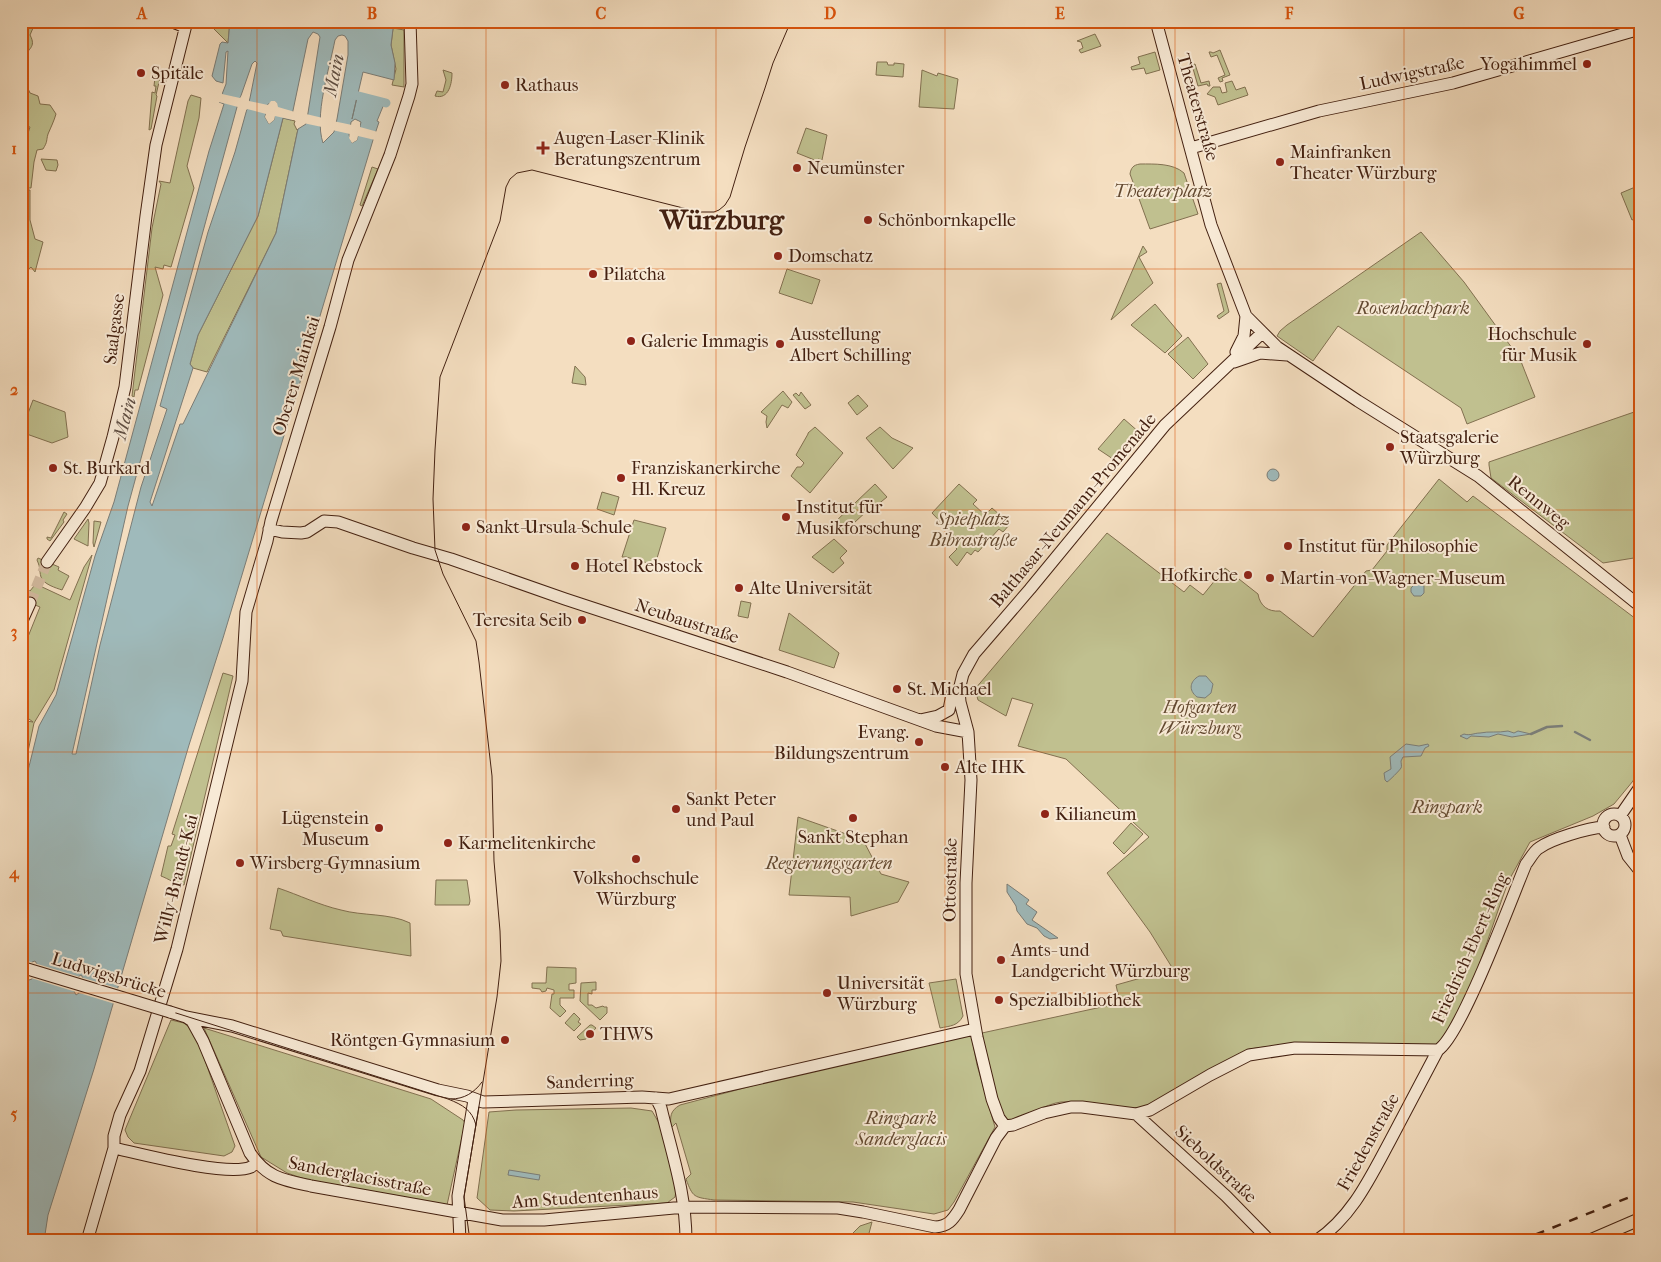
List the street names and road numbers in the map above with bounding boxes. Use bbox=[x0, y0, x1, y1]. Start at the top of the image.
street label: Theaterstraße bbox=[1172, 51, 1223, 163]
street label: Ludwigstraße bbox=[1358, 52, 1467, 95]
street label: Saalgasse bbox=[100, 292, 129, 366]
street label: Oberer Mainkai bbox=[268, 313, 325, 438]
street label: Balthasar-Neumann-Promenade bbox=[986, 409, 1161, 612]
street label: Rennweg bbox=[1503, 471, 1574, 534]
street label: Neubaustraße bbox=[632, 595, 742, 648]
street label: Willy-Brandt-Kai bbox=[150, 812, 203, 947]
street label: Ottostraße bbox=[939, 838, 962, 922]
street label: Friedrich-Ebert-Ring bbox=[1428, 869, 1513, 1027]
street label: Ludwigsbrücke bbox=[49, 948, 169, 1003]
street label: Sanderring bbox=[546, 1069, 634, 1094]
street label: Friedenstraße bbox=[1333, 1090, 1404, 1195]
street label: Sieboldstraße bbox=[1170, 1121, 1261, 1208]
street label: Sanderglacisstraße bbox=[287, 1152, 433, 1201]
street label: Am Studentenhaus bbox=[510, 1182, 659, 1213]

